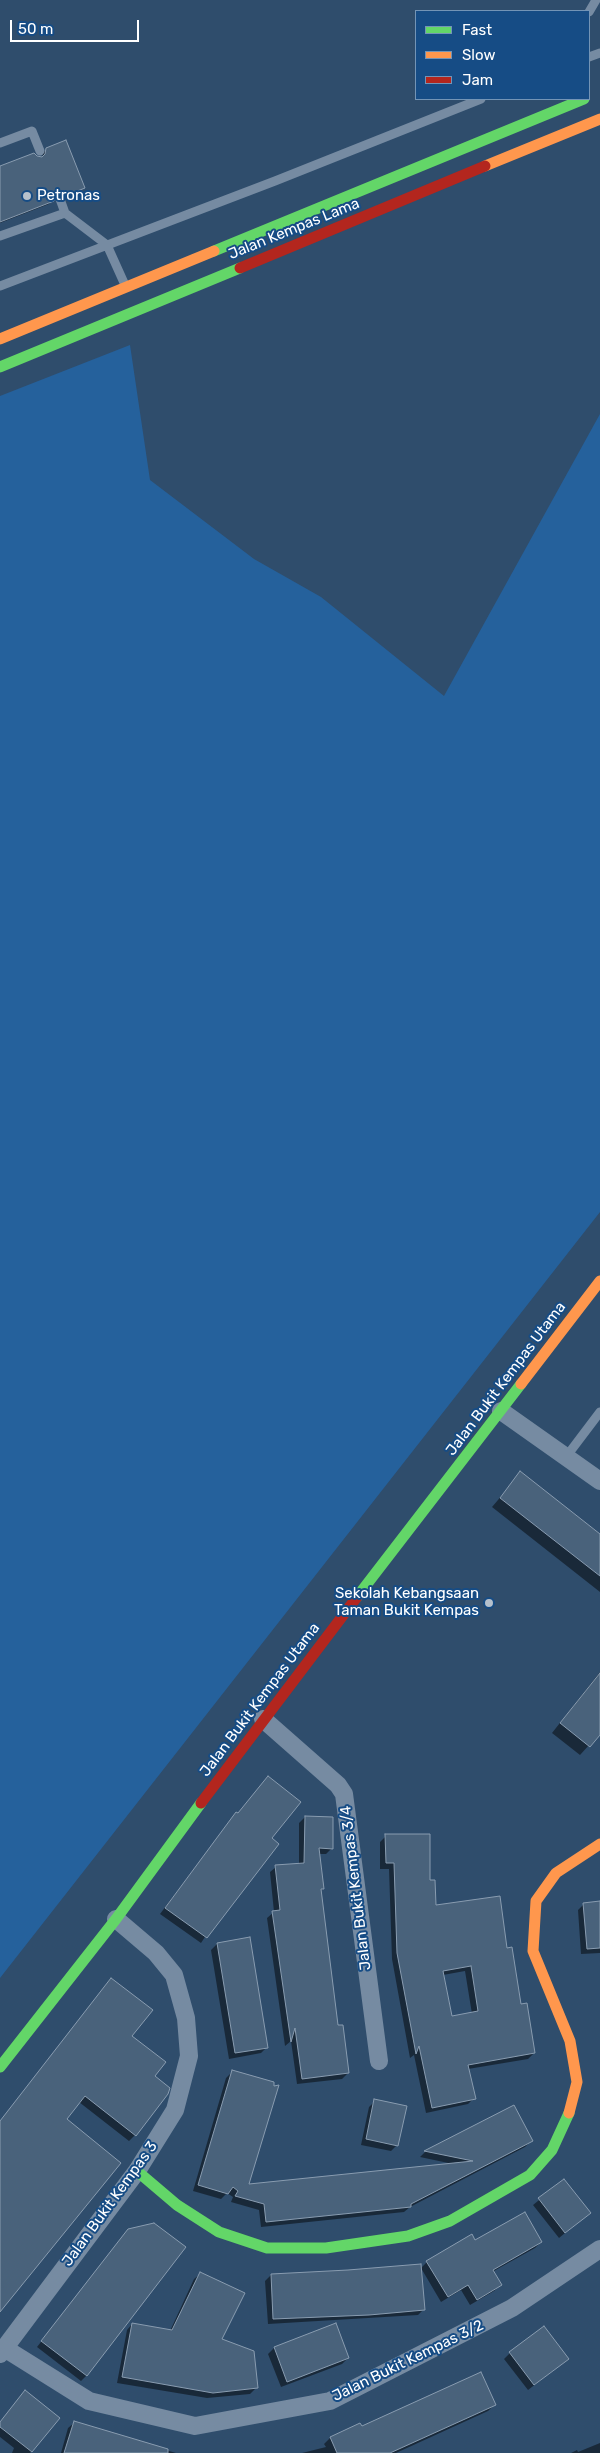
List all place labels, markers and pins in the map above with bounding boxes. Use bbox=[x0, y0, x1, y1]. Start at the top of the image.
place label: Petronas bbox=[37, 187, 100, 205]
marker: Petronas bbox=[21, 190, 33, 202]
place label: Sekolah Kebangsaan Taman Bukit Kempas bbox=[334, 1585, 479, 1620]
marker: Sekolah Kebangsaan Taman Bukit Kempas bbox=[483, 1597, 495, 1609]

